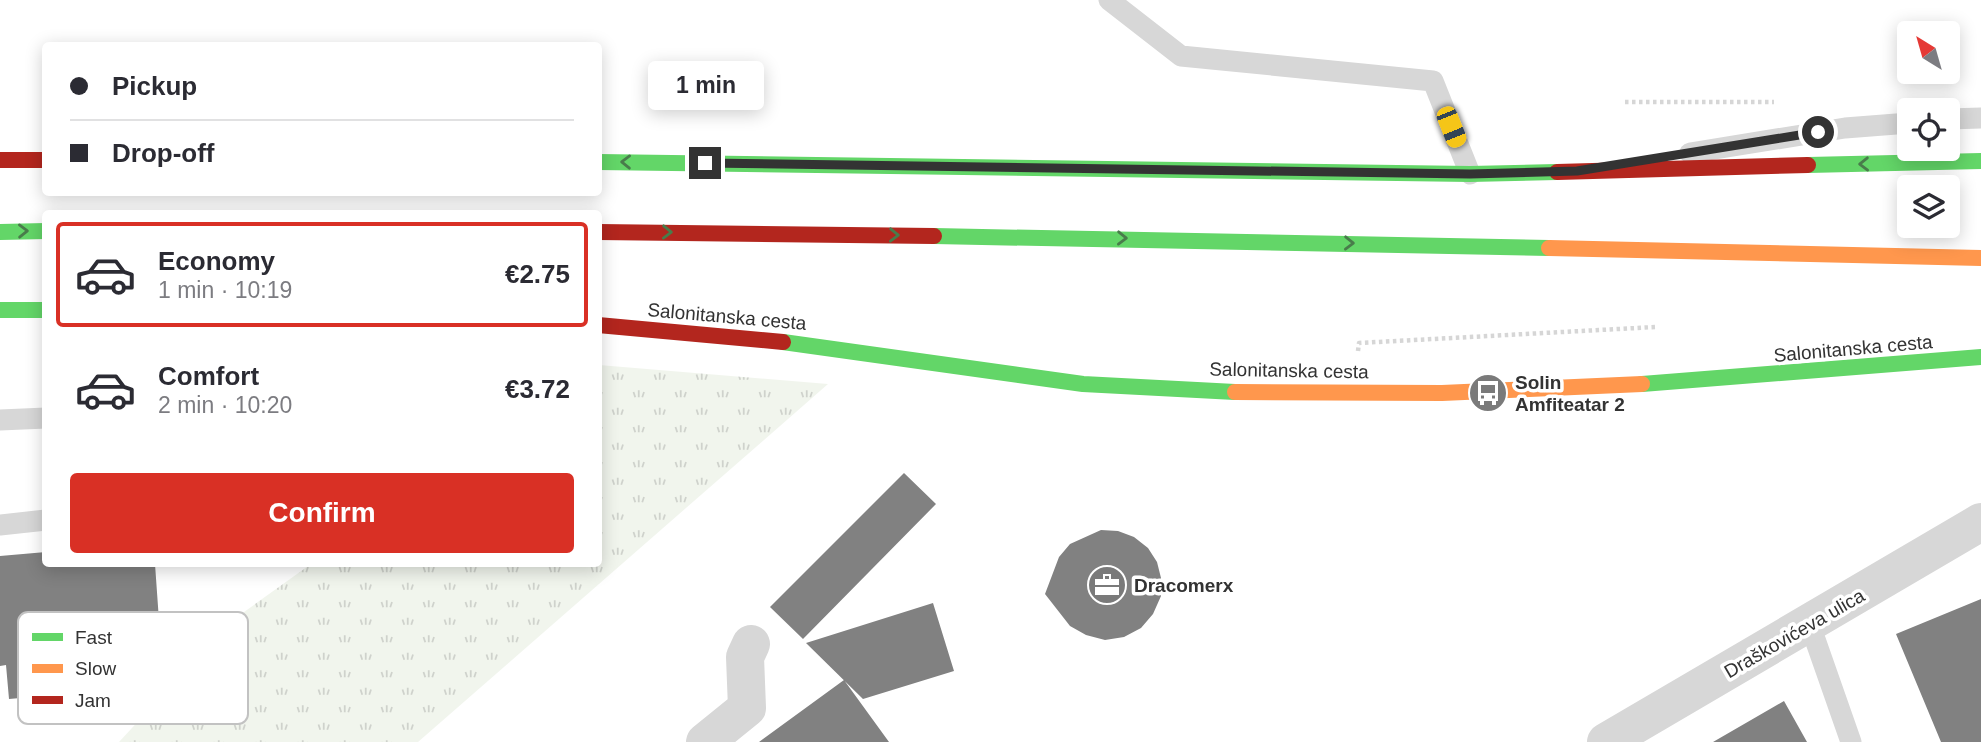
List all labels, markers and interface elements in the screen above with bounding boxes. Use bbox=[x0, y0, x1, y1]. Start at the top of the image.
north arrow bbox=[1897, 21, 1960, 84]
map controls bbox=[1897, 21, 1960, 238]
callout: 1 min bbox=[647, 61, 763, 110]
text: Pickup bbox=[112, 71, 197, 101]
text: 1 min bbox=[676, 72, 736, 98]
button: locate bbox=[1897, 98, 1960, 161]
car bbox=[1434, 104, 1469, 150]
route start bbox=[1802, 116, 1834, 148]
text: Drop-off bbox=[112, 138, 215, 168]
route end bbox=[689, 147, 721, 179]
one-way arrow bbox=[620, 155, 631, 170]
one-way arrow bbox=[1858, 156, 1869, 171]
button: layers bbox=[1897, 175, 1960, 238]
one-way arrow bbox=[18, 223, 29, 239]
one-way arrow bbox=[661, 225, 672, 240]
one-way arrow bbox=[889, 227, 900, 243]
one-way arrow bbox=[1117, 230, 1127, 246]
one-way arrow bbox=[1344, 236, 1355, 251]
icon: car bbox=[74, 243, 137, 306]
text: Economy bbox=[158, 246, 275, 276]
text: €2.75 bbox=[505, 259, 570, 289]
text: 1 min · 10:19 bbox=[158, 277, 292, 303]
street label: Salonitanska cesta bbox=[647, 299, 808, 334]
street label: Salonitanska cesta bbox=[1773, 331, 1934, 366]
icon: car bbox=[74, 358, 137, 421]
street label: Salonitanska cesta bbox=[1209, 359, 1369, 382]
text: Comfort bbox=[158, 361, 259, 391]
bus stop icon: Solin Amfiteatar 2 bbox=[1467, 372, 1509, 414]
place label: Solin Amfiteatar 2 bbox=[1515, 372, 1625, 415]
text: €3.72 bbox=[505, 374, 570, 404]
text: 2 min · 10:20 bbox=[158, 392, 292, 418]
button: Confirm bbox=[70, 473, 574, 553]
office icon: Dracomerx bbox=[1086, 564, 1128, 606]
place label: Dracomerx bbox=[1134, 575, 1234, 596]
street label: Draškovićeva ulica bbox=[1720, 585, 1868, 682]
legend bbox=[18, 612, 248, 724]
text: Fast bbox=[75, 627, 113, 648]
text: Slow bbox=[75, 658, 116, 679]
text: Jam bbox=[75, 690, 111, 711]

